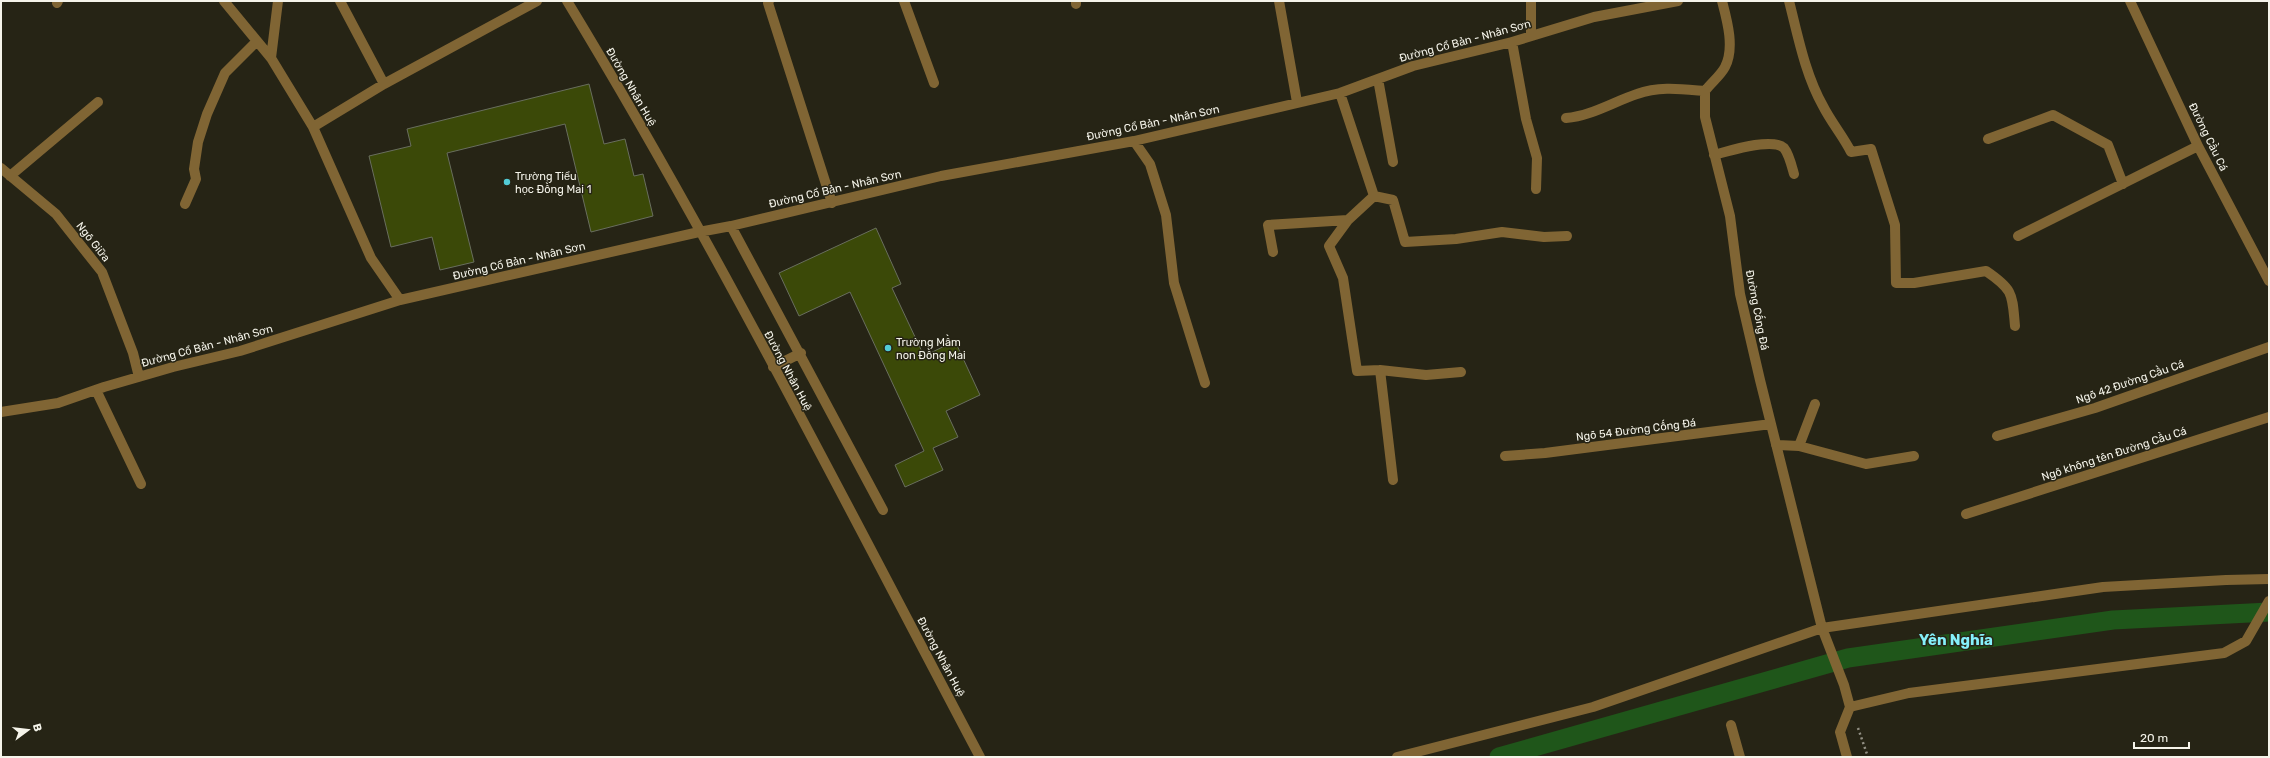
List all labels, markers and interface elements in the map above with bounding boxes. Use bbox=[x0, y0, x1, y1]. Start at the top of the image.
street label: Đường Cổ Bản - Nhân Sơn bbox=[1398, 17, 1532, 65]
street label: Đường Nhân Huệ bbox=[603, 45, 659, 129]
street label: Đường Cầu Cá bbox=[2186, 100, 2231, 173]
street label: Đường Cổ Bản - Nhân Sơn bbox=[1085, 103, 1221, 143]
street label: Đường Cổ Bản - Nhân Sơn bbox=[767, 167, 903, 211]
place label: Trường Tiểu học Đồng Mai 1 bbox=[515, 170, 591, 196]
marker: Trường Tiểu học Đồng Mai 1 bbox=[502, 177, 512, 187]
street label: Ngõ Giữa bbox=[73, 220, 113, 264]
street label: Đường Cổ Bản - Nhân Sơn bbox=[451, 239, 587, 283]
street label: Đường Cống Đá bbox=[1743, 268, 1772, 351]
street label: Đường Cổ Bản - Nhân Sơn bbox=[140, 322, 274, 370]
street label: Đường Nhân Huệ bbox=[761, 329, 815, 413]
place label: Trường Mầm non Đồng Mai bbox=[896, 334, 966, 362]
marker: Trường Mầm non Đồng Mai bbox=[883, 343, 893, 353]
street label: Ngõ 42 Đường Cầu Cá bbox=[2074, 356, 2186, 407]
street label: Ngõ 54 Đường Cống Đá bbox=[1575, 415, 1697, 444]
street label: Ngõ không tên Đường Cầu Cá bbox=[2039, 423, 2188, 484]
street label: Đường Nhân Huệ bbox=[914, 615, 968, 699]
district label: Yên Nghĩa bbox=[1919, 631, 1993, 649]
north arrow bbox=[8, 710, 48, 750]
text: B bbox=[30, 722, 45, 733]
scale bar bbox=[2134, 724, 2189, 750]
text: 20 m bbox=[2140, 731, 2168, 745]

